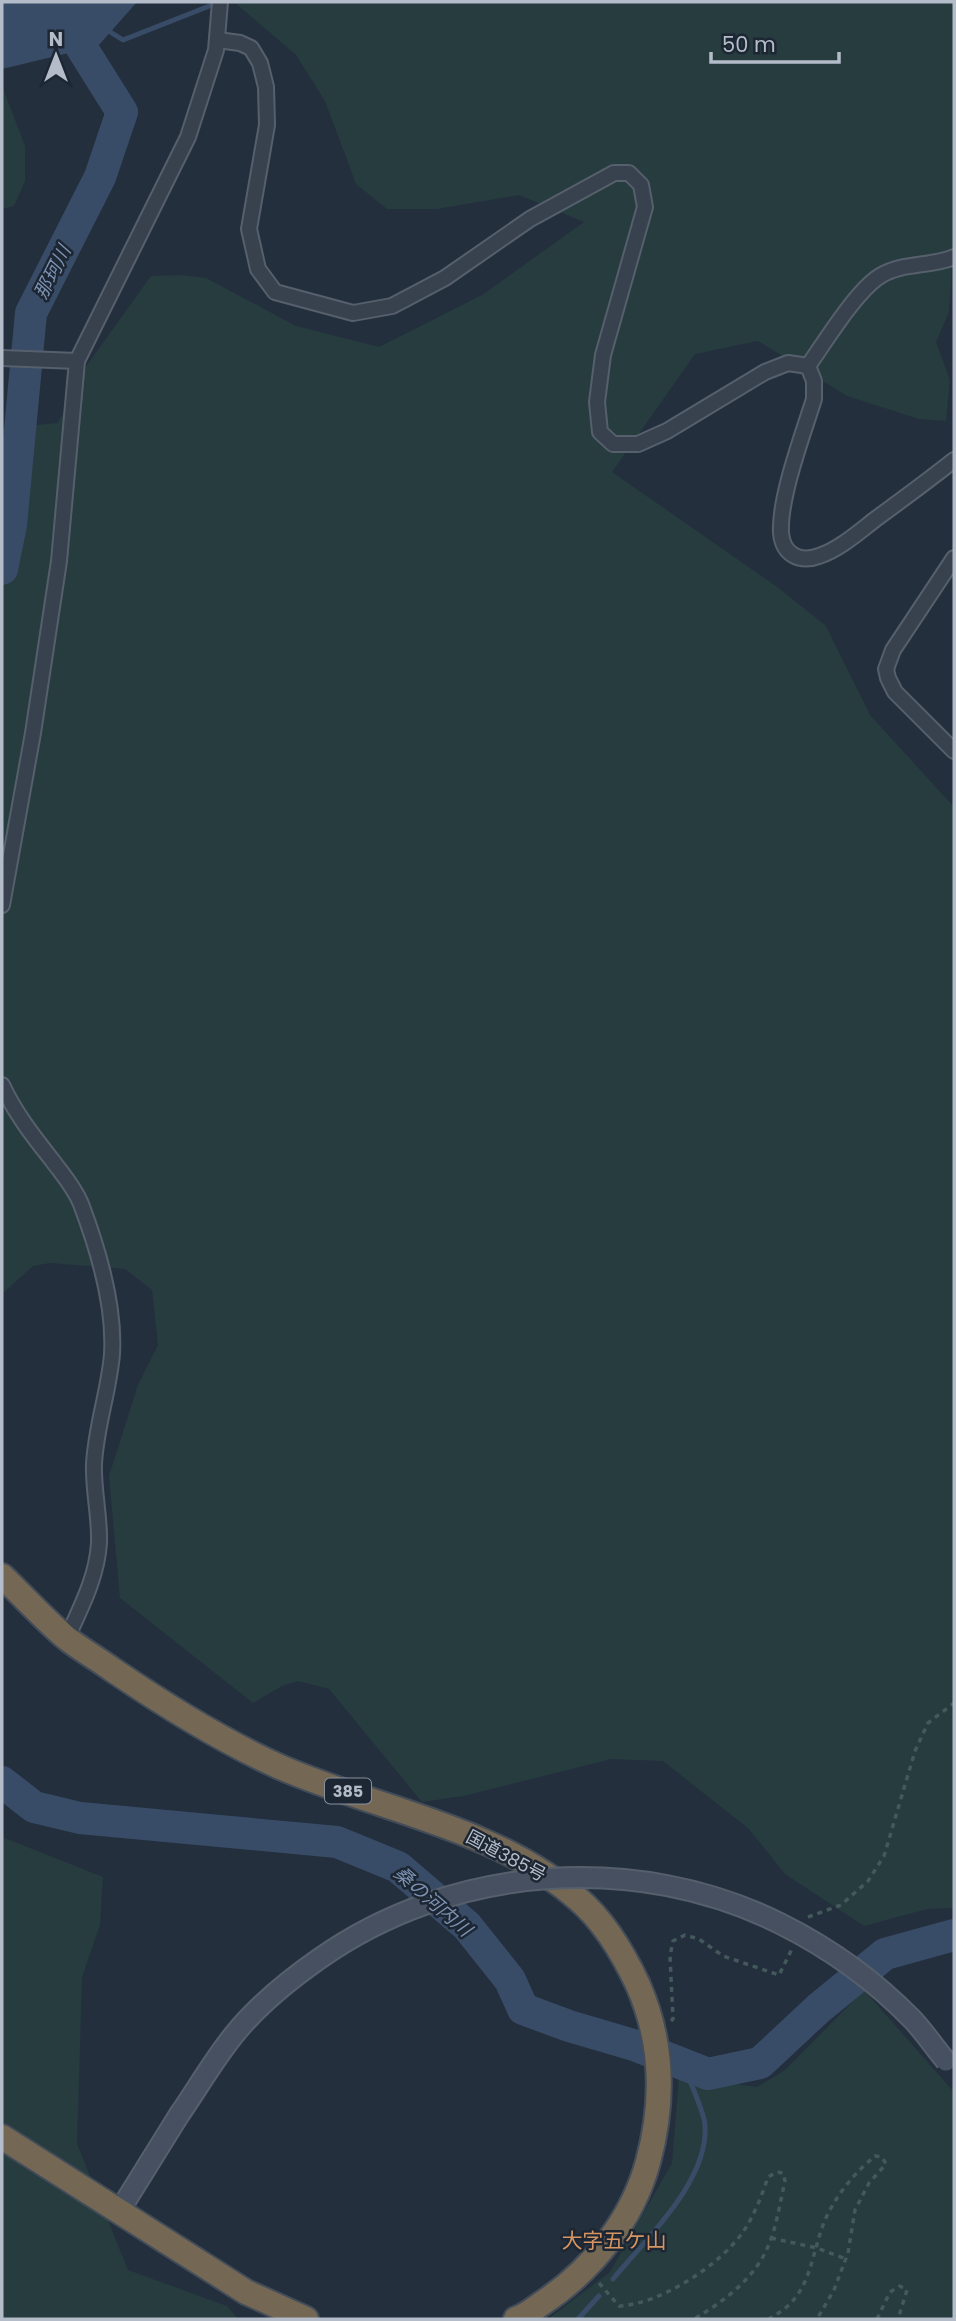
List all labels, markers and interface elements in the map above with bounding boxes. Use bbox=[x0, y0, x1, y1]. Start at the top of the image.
north arrow bbox=[21, 21, 91, 91]
scale bar bbox=[711, 21, 839, 65]
text: N bbox=[49, 26, 63, 53]
text: 50 m bbox=[722, 30, 776, 59]
water label: 那珂川 bbox=[27, 239, 78, 304]
road number: 385 bbox=[325, 1778, 371, 1804]
street label: 国道385号 bbox=[462, 1824, 551, 1887]
water label: 桑の河内川 bbox=[388, 1860, 479, 1944]
district label: 大字五ケ山 bbox=[562, 2226, 667, 2255]

